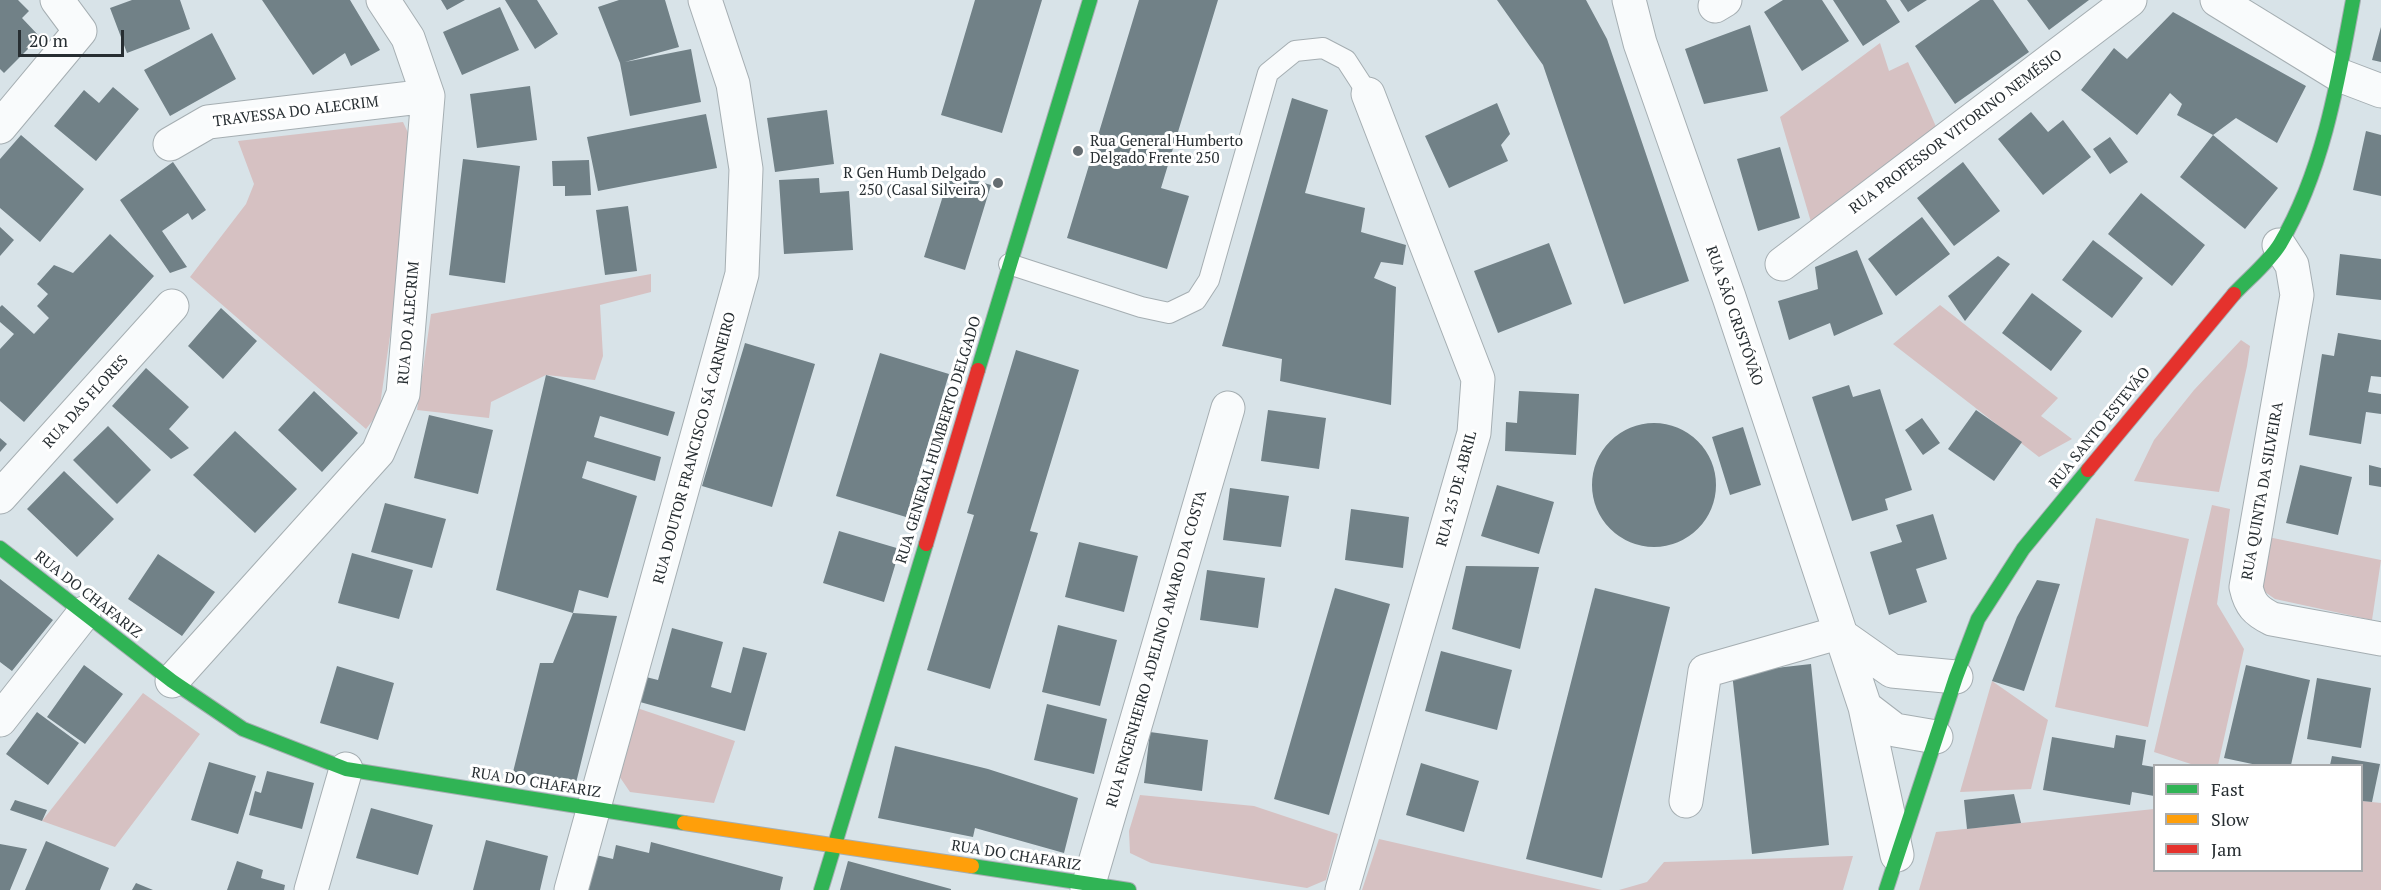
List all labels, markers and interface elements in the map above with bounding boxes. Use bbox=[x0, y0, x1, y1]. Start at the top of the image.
scale bar bbox=[21, 18, 128, 56]
text: 20 m bbox=[29, 28, 68, 52]
street label: RUA PROFESSOR VITORINO NEMÉSIO bbox=[1846, 46, 2066, 218]
street label: TRAVESSA DO ALECRIM bbox=[212, 93, 380, 131]
place label: Rua General Humberto Delgado Frente 250 bbox=[1090, 133, 1243, 168]
marker: Rua General Humberto Delgado Frente 250 bbox=[1071, 144, 1085, 158]
place label: R Gen Humb Delgado 250 (Casal Silveira) bbox=[843, 165, 986, 200]
marker: R Gen Humb Delgado 250 (Casal Silveira) bbox=[991, 176, 1005, 190]
street label: RUA SÃO CRISTÓVÃO bbox=[1702, 244, 1766, 388]
street label: RUA DO ALECRIM bbox=[395, 261, 423, 385]
street label: RUA DOUTOR FRANCISCO SÁ CARNEIRO bbox=[650, 310, 740, 586]
street label: RUA GENERAL HUMBERTO DELGADO bbox=[893, 314, 985, 566]
street label: RUA DAS FLORES bbox=[40, 352, 132, 452]
street label: RUA SANTO ESTEVÃO bbox=[2046, 364, 2154, 492]
street label: RUA QUINTA DA SILVEIRA bbox=[2238, 400, 2288, 582]
street label: RUA 25 DE ABRIL bbox=[1433, 429, 1481, 549]
street label: RUA ENGENHEIRO ADELINO AMARO DA COSTA bbox=[1103, 489, 1211, 809]
street label: RUA DO CHAFARIZ bbox=[31, 548, 145, 642]
street label: RUA DO CHAFARIZ bbox=[470, 764, 602, 802]
legend bbox=[2153, 764, 2363, 872]
text: Fast bbox=[2211, 777, 2244, 801]
text: Slow bbox=[2211, 807, 2249, 831]
street label: RUA DO CHAFARIZ bbox=[950, 837, 1082, 875]
text: Jam bbox=[2211, 837, 2242, 861]

